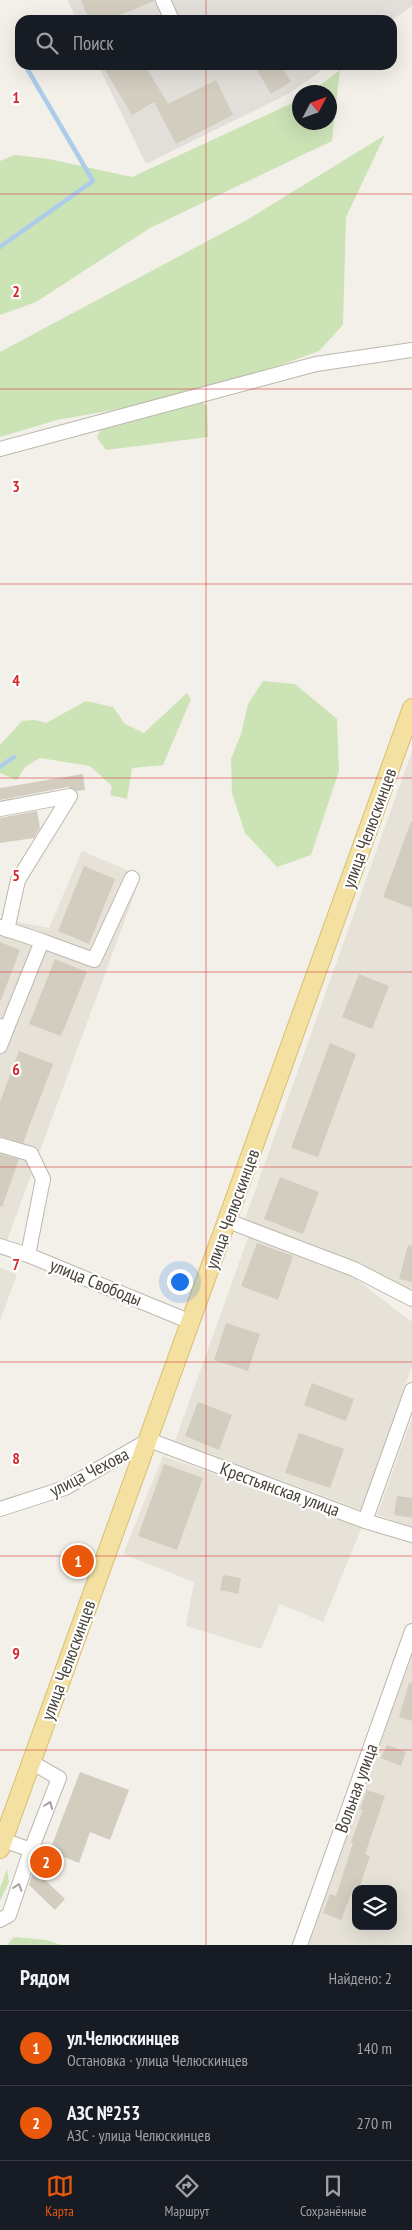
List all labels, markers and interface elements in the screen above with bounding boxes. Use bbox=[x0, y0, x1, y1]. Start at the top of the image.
search box bbox=[15, 15, 397, 70]
icon: search bbox=[33, 29, 61, 57]
text: Поиск bbox=[73, 31, 114, 55]
north arrow bbox=[292, 85, 337, 130]
text: 1 bbox=[12, 87, 20, 107]
text: 2 bbox=[12, 281, 20, 301]
text: 3 bbox=[12, 476, 20, 496]
text: 4 bbox=[12, 670, 20, 690]
street label: улица Челюскинцев bbox=[337, 765, 401, 891]
text: 5 bbox=[12, 865, 20, 885]
text: 6 bbox=[12, 1059, 20, 1079]
street label: улица Челюскинцев bbox=[200, 1146, 264, 1272]
street label: улица Свободы bbox=[47, 1253, 145, 1311]
text: 7 bbox=[12, 1254, 20, 1274]
your location bbox=[167, 1269, 193, 1295]
street label: улица Чехова bbox=[45, 1442, 133, 1502]
text: 8 bbox=[12, 1448, 20, 1468]
street label: Крестьянская улица bbox=[217, 1457, 343, 1521]
pin: 1 bbox=[62, 1542, 94, 1580]
street label: улица Челюскинцев bbox=[36, 1597, 100, 1723]
text: 9 bbox=[12, 1643, 20, 1663]
street label: Вольная улица bbox=[329, 1740, 383, 1836]
one-way arrow bbox=[43, 1801, 53, 1809]
pin: 2 bbox=[30, 1843, 62, 1881]
one-way arrow bbox=[12, 1884, 22, 1892]
map controls bbox=[352, 1885, 397, 1930]
button: layers bbox=[352, 1885, 397, 1930]
text: Рядом bbox=[20, 1964, 70, 1991]
text: Найдено: 2 bbox=[329, 1968, 392, 1988]
text: ул.Челюскинцев bbox=[67, 2026, 179, 2050]
text: 1 bbox=[32, 2038, 40, 2058]
text: 140 m bbox=[357, 2038, 392, 2058]
text: Остановка · улица Челюскинцев bbox=[67, 2050, 248, 2070]
text: АЗС №253 bbox=[67, 2101, 140, 2125]
text: 2 bbox=[32, 2113, 40, 2133]
text: 270 m bbox=[357, 2113, 392, 2133]
text: АЗС · улица Челюскинцев bbox=[67, 2125, 211, 2145]
tab: Карта bbox=[45, 2172, 74, 2220]
tab: Маршрут bbox=[165, 2172, 209, 2220]
tab: Сохранённые bbox=[300, 2172, 367, 2220]

